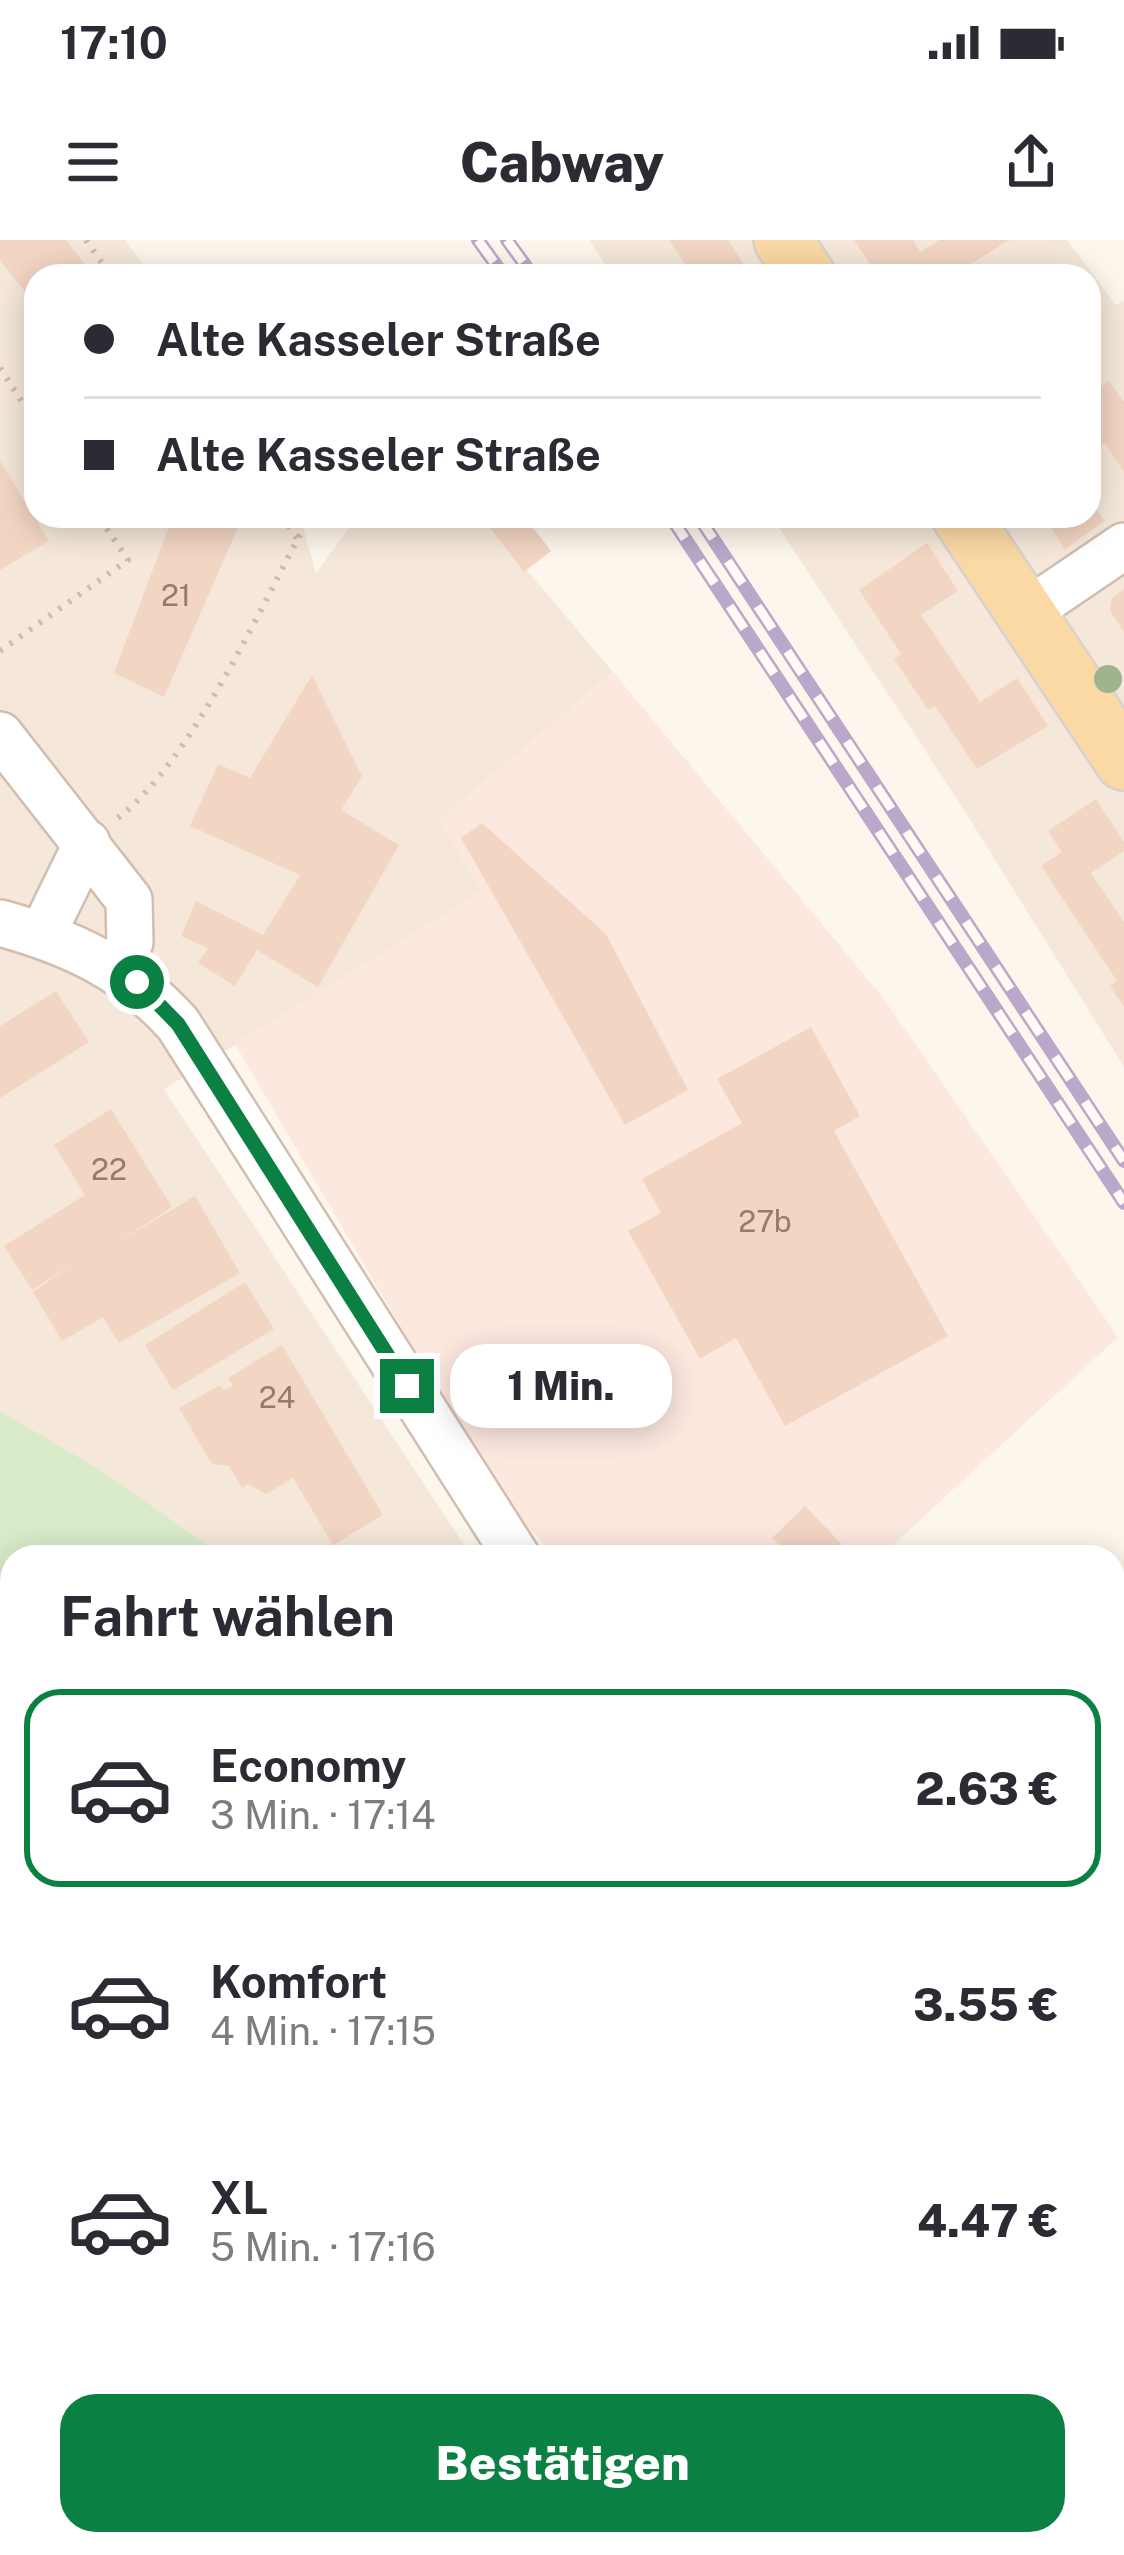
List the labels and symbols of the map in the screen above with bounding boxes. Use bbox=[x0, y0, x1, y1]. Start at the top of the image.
house number: 21 bbox=[161, 577, 191, 613]
route start bbox=[110, 955, 164, 1009]
house number: 22 bbox=[91, 1151, 127, 1187]
house number: 27b bbox=[738, 1203, 792, 1239]
callout: 1 Min. bbox=[449, 1344, 671, 1428]
route end bbox=[380, 1359, 434, 1413]
house number: 24 bbox=[259, 1379, 295, 1415]

